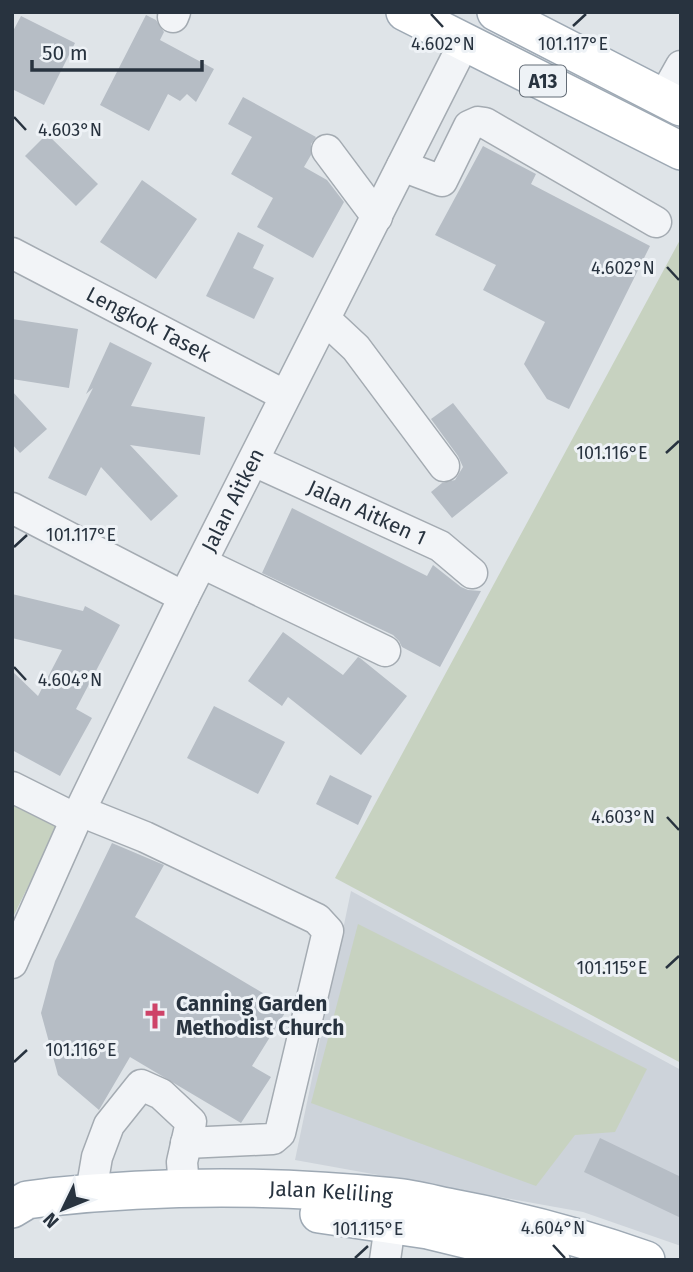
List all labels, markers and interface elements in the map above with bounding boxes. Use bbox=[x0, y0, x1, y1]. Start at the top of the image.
scale bar bbox=[32, 28, 201, 72]
text: 4.602°N bbox=[411, 33, 475, 55]
text: 101.117°E bbox=[538, 33, 608, 55]
text: 50 m bbox=[42, 40, 88, 66]
road number: A13 bbox=[520, 66, 566, 96]
text: 4.603°N bbox=[38, 119, 102, 141]
text: 4.602°N bbox=[591, 257, 655, 279]
street label: Lengkok Tasek bbox=[82, 281, 215, 368]
text: 101.116°E bbox=[576, 442, 648, 464]
street label: Jalan Aitken bbox=[196, 444, 270, 556]
street label: Jalan Aitken 1 bbox=[303, 474, 430, 551]
text: 101.117°E bbox=[46, 524, 116, 546]
text: 4.604°N bbox=[38, 669, 102, 691]
text: 4.603°N bbox=[591, 806, 655, 828]
text: 101.115°E bbox=[577, 957, 647, 979]
place label: Canning Garden Methodist Church bbox=[176, 991, 344, 1041]
church icon: Canning Garden Methodist Church bbox=[140, 1001, 170, 1031]
text: 101.116°E bbox=[45, 1039, 117, 1061]
north arrow bbox=[28, 1174, 98, 1244]
street label: Jalan Keliling bbox=[269, 1176, 394, 1210]
text: N bbox=[38, 1208, 64, 1233]
text: 4.604°N bbox=[521, 1217, 585, 1239]
text: 101.115°E bbox=[333, 1218, 403, 1240]

